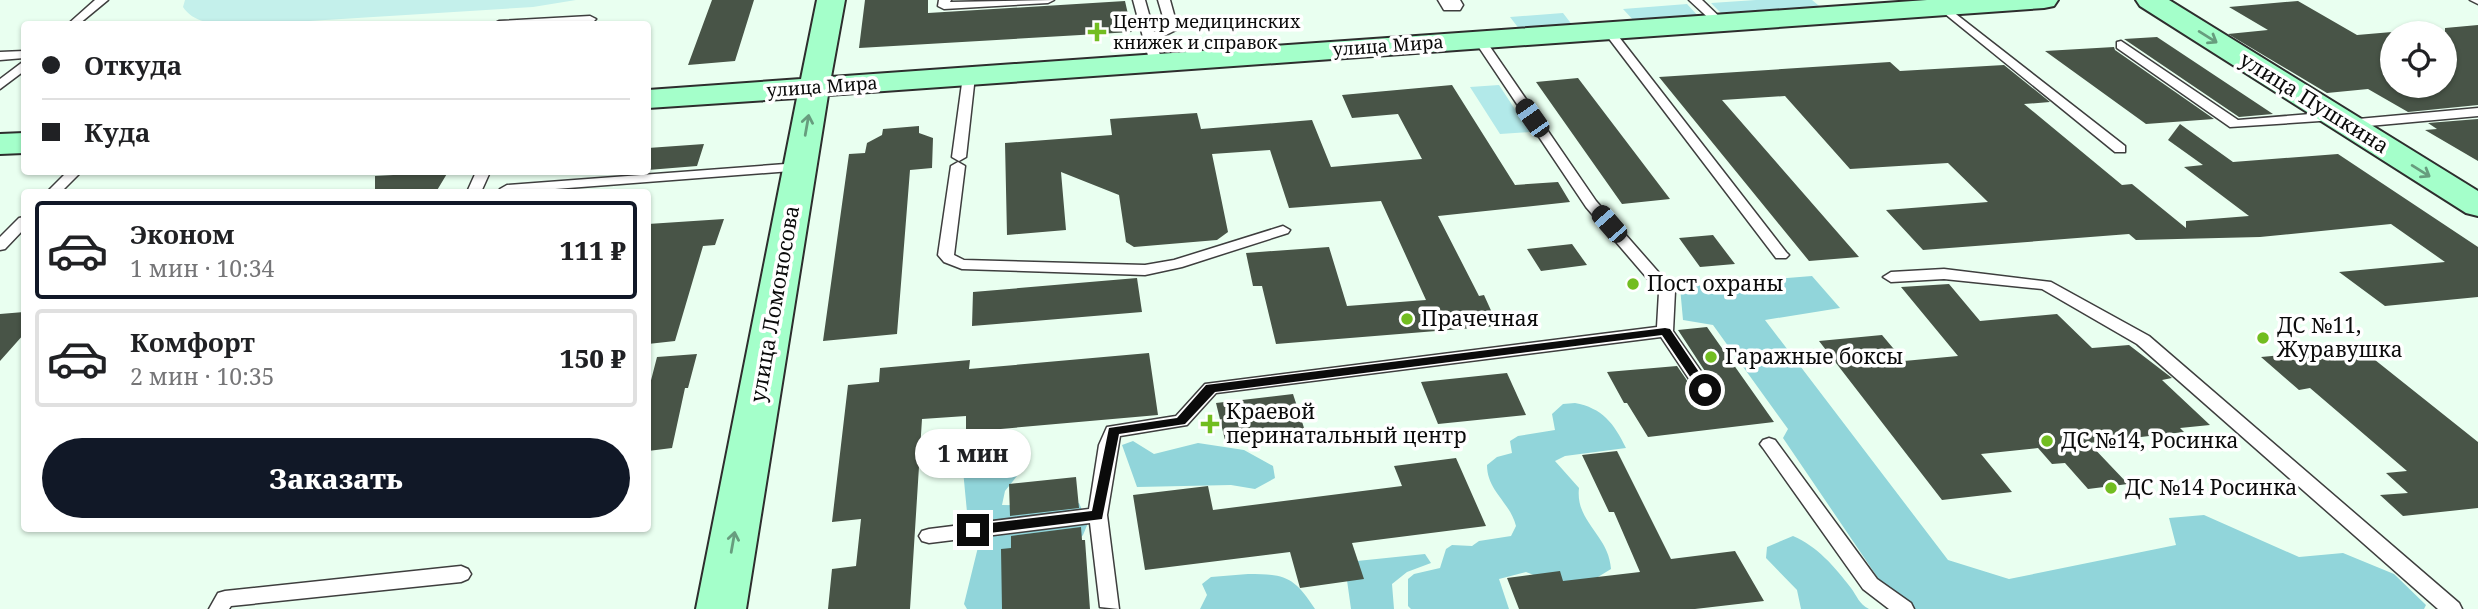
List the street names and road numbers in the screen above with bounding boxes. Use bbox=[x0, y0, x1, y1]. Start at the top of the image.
street label: улица Мира bbox=[1332, 29, 1444, 61]
street label: улица Пушкина bbox=[2235, 45, 2395, 159]
street label: улица Мира bbox=[766, 70, 878, 102]
street label: улица Ломоносова bbox=[743, 203, 805, 405]

